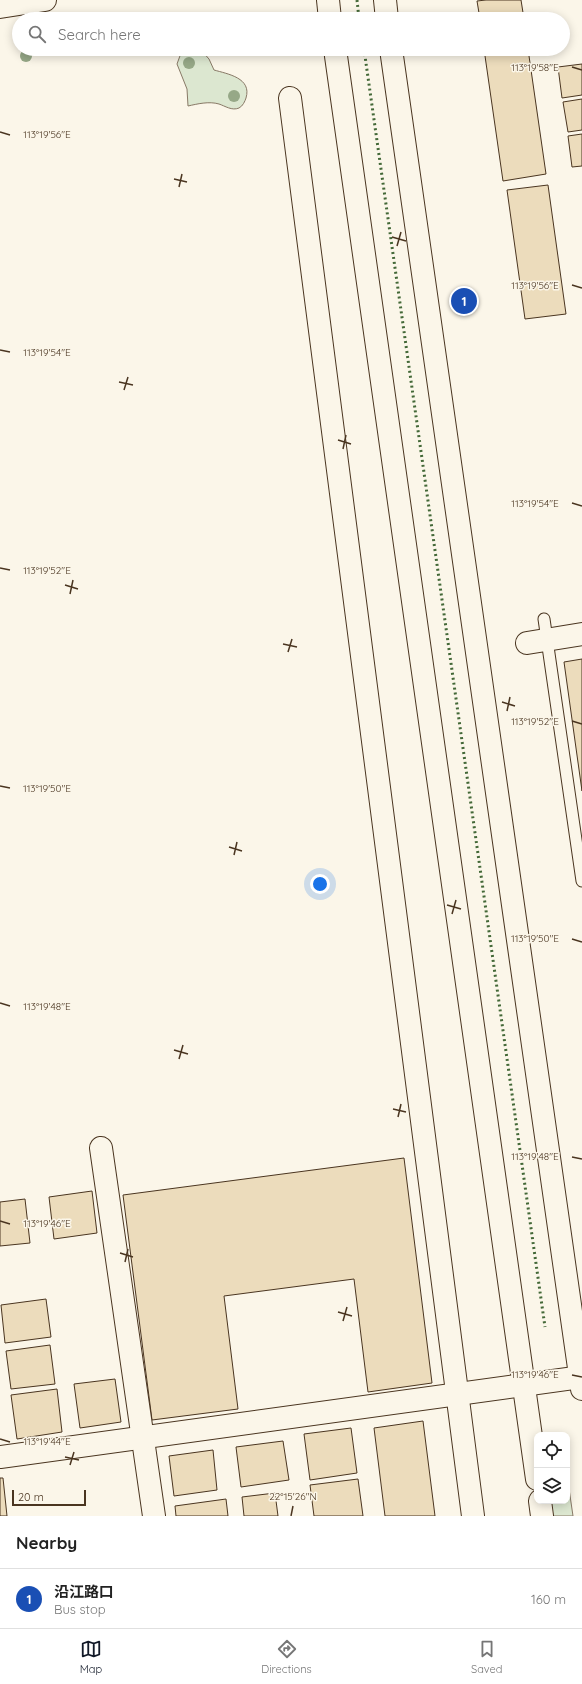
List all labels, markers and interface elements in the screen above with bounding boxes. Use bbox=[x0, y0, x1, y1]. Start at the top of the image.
search box bbox=[12, 12, 570, 56]
icon: search bbox=[26, 23, 48, 45]
text: Search here bbox=[58, 25, 141, 44]
text: 113°19'58"E bbox=[511, 61, 559, 74]
text: 113°19'56"E bbox=[23, 128, 71, 141]
text: 113°19'56"E bbox=[511, 279, 559, 292]
pin: 1 bbox=[451, 286, 477, 316]
text: 113°19'54"E bbox=[23, 346, 71, 359]
text: 113°19'54"E bbox=[511, 497, 559, 510]
text: 113°19'52"E bbox=[23, 564, 71, 577]
text: 113°19'52"E bbox=[511, 715, 559, 728]
text: 113°19'50"E bbox=[23, 782, 71, 795]
your location bbox=[310, 874, 330, 894]
text: 113°19'50"E bbox=[511, 932, 559, 945]
text: 113°19'48"E bbox=[23, 1000, 71, 1013]
text: 113°19'48"E bbox=[511, 1150, 559, 1163]
text: 113°19'46"E bbox=[23, 1217, 71, 1230]
text: 113°19'46"E bbox=[511, 1368, 559, 1381]
map controls bbox=[534, 1432, 570, 1504]
button: locate bbox=[534, 1432, 570, 1468]
text: 113°19'44"E bbox=[23, 1435, 71, 1448]
button: layers bbox=[534, 1468, 570, 1504]
scale bar bbox=[12, 1488, 86, 1507]
text: 20 m bbox=[18, 1490, 44, 1504]
text: 22°15'26"N bbox=[269, 1490, 317, 1503]
text: Nearby bbox=[16, 1532, 77, 1553]
text: 沿江路口 bbox=[54, 1582, 114, 1601]
text: 1 bbox=[26, 1591, 32, 1607]
text: 160 m bbox=[531, 1591, 566, 1607]
text: Bus stop bbox=[54, 1601, 106, 1617]
tab: Map bbox=[80, 1638, 102, 1676]
tab: Directions bbox=[261, 1638, 312, 1676]
tab: Saved bbox=[471, 1638, 502, 1676]

